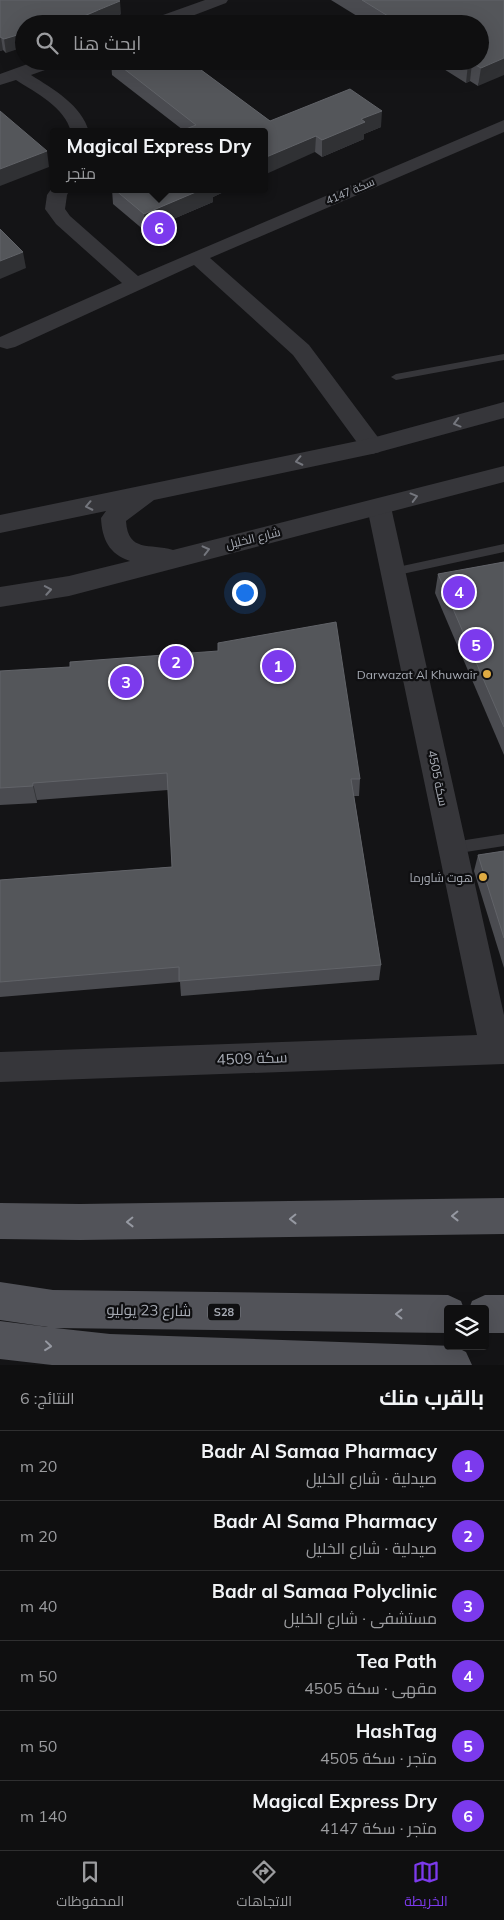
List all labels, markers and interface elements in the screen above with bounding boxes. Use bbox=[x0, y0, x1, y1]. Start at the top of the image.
search box bbox=[15, 15, 489, 70]
icon: search bbox=[33, 29, 61, 57]
text: ابحث هنا bbox=[73, 31, 141, 55]
popup bbox=[50, 128, 268, 193]
text: Magical Express Dry bbox=[67, 134, 251, 158]
text: متجر bbox=[67, 163, 96, 183]
street label: سكة 4147 bbox=[323, 174, 377, 208]
pin: 6 bbox=[143, 209, 175, 247]
one-way arrow bbox=[453, 417, 462, 427]
one-way arrow bbox=[295, 456, 304, 466]
one-way arrow bbox=[410, 493, 418, 503]
one-way arrow bbox=[84, 500, 93, 510]
street label: شارع الخليل bbox=[224, 524, 282, 553]
one-way arrow bbox=[201, 545, 210, 556]
pin: 4 bbox=[443, 573, 475, 611]
your location bbox=[232, 580, 258, 606]
one-way arrow bbox=[44, 586, 53, 596]
pin: 5 bbox=[460, 626, 492, 664]
pin: 2 bbox=[160, 643, 192, 681]
pin: 1 bbox=[262, 647, 294, 685]
pin: 3 bbox=[110, 663, 142, 701]
place label: Darwazat Al Khuwair bbox=[357, 667, 478, 682]
marker: Darwazat Al Khuwair bbox=[481, 668, 493, 680]
street label: سكة 4505 bbox=[425, 749, 451, 807]
place label: هوت شاورما bbox=[409, 870, 473, 885]
marker: هوت شاورما bbox=[477, 871, 489, 883]
street label: سكة 4509 bbox=[216, 1047, 288, 1069]
one-way arrow bbox=[451, 1211, 459, 1222]
one-way arrow bbox=[289, 1214, 296, 1224]
one-way arrow bbox=[126, 1216, 134, 1227]
street label: شارع 23 يوليو bbox=[106, 1300, 192, 1322]
road number: S28 bbox=[208, 1304, 240, 1320]
map controls bbox=[444, 1305, 489, 1350]
button: layers bbox=[444, 1305, 489, 1350]
one-way arrow bbox=[395, 1309, 402, 1319]
one-way arrow bbox=[45, 1340, 53, 1351]
text: بالقرب منك bbox=[379, 1384, 484, 1410]
text: النتائج: 6 bbox=[20, 1388, 75, 1408]
text: Badr Al Samaa Pharmacy bbox=[201, 1439, 437, 1463]
text: 20 m bbox=[20, 1456, 57, 1476]
text: 1 bbox=[463, 1456, 473, 1476]
text: صيدلية · شارع الخليل bbox=[306, 1468, 437, 1488]
text: Badr Al Sama Pharmacy bbox=[213, 1509, 437, 1533]
text: 20 m bbox=[20, 1526, 57, 1546]
text: 2 bbox=[463, 1526, 473, 1546]
text: صيدلية · شارع الخليل bbox=[306, 1538, 437, 1558]
text: Badr al Samaa Polyclinic bbox=[212, 1579, 437, 1603]
text: 40 m bbox=[20, 1596, 57, 1616]
text: 3 bbox=[463, 1596, 473, 1616]
text: مستشفى · شارع الخليل bbox=[284, 1608, 437, 1628]
text: Tea Path bbox=[357, 1649, 437, 1673]
text: 50 m bbox=[20, 1666, 57, 1686]
text: 4 bbox=[463, 1666, 473, 1686]
text: مقهى · سكة 4505 bbox=[304, 1678, 437, 1698]
text: HashTag bbox=[356, 1719, 437, 1743]
text: 50 m bbox=[20, 1736, 57, 1756]
text: 5 bbox=[463, 1736, 473, 1756]
text: متجر · سكة 4505 bbox=[320, 1748, 437, 1768]
text: Magical Express Dry bbox=[252, 1789, 437, 1813]
text: 140 m bbox=[20, 1806, 67, 1826]
text: 6 bbox=[463, 1806, 473, 1826]
text: متجر · سكة 4147 bbox=[320, 1818, 437, 1838]
tab: المحفوظات bbox=[56, 1858, 124, 1914]
tab: الاتجاهات bbox=[237, 1858, 292, 1914]
tab: الخريطة bbox=[404, 1858, 448, 1914]

